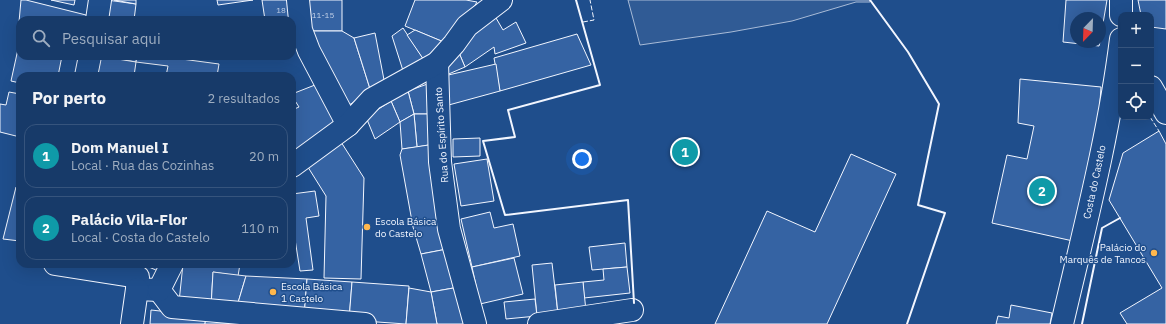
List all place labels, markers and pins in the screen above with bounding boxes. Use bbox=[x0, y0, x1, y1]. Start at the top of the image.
pin: 1 bbox=[672, 137, 698, 167]
pin: 2 bbox=[1029, 176, 1055, 206]
place label: Escola Básica do Castelo bbox=[375, 215, 437, 240]
marker: Escola Básica do Castelo bbox=[362, 222, 372, 232]
place label: Palácio do Marquês de Tancos bbox=[1060, 241, 1146, 266]
marker: Palácio do Marquês de Tancos bbox=[1149, 248, 1159, 258]
place label: Escola Básica 1 Castelo bbox=[281, 280, 343, 305]
marker: Escola Básica 1 Castelo bbox=[268, 287, 278, 297]

